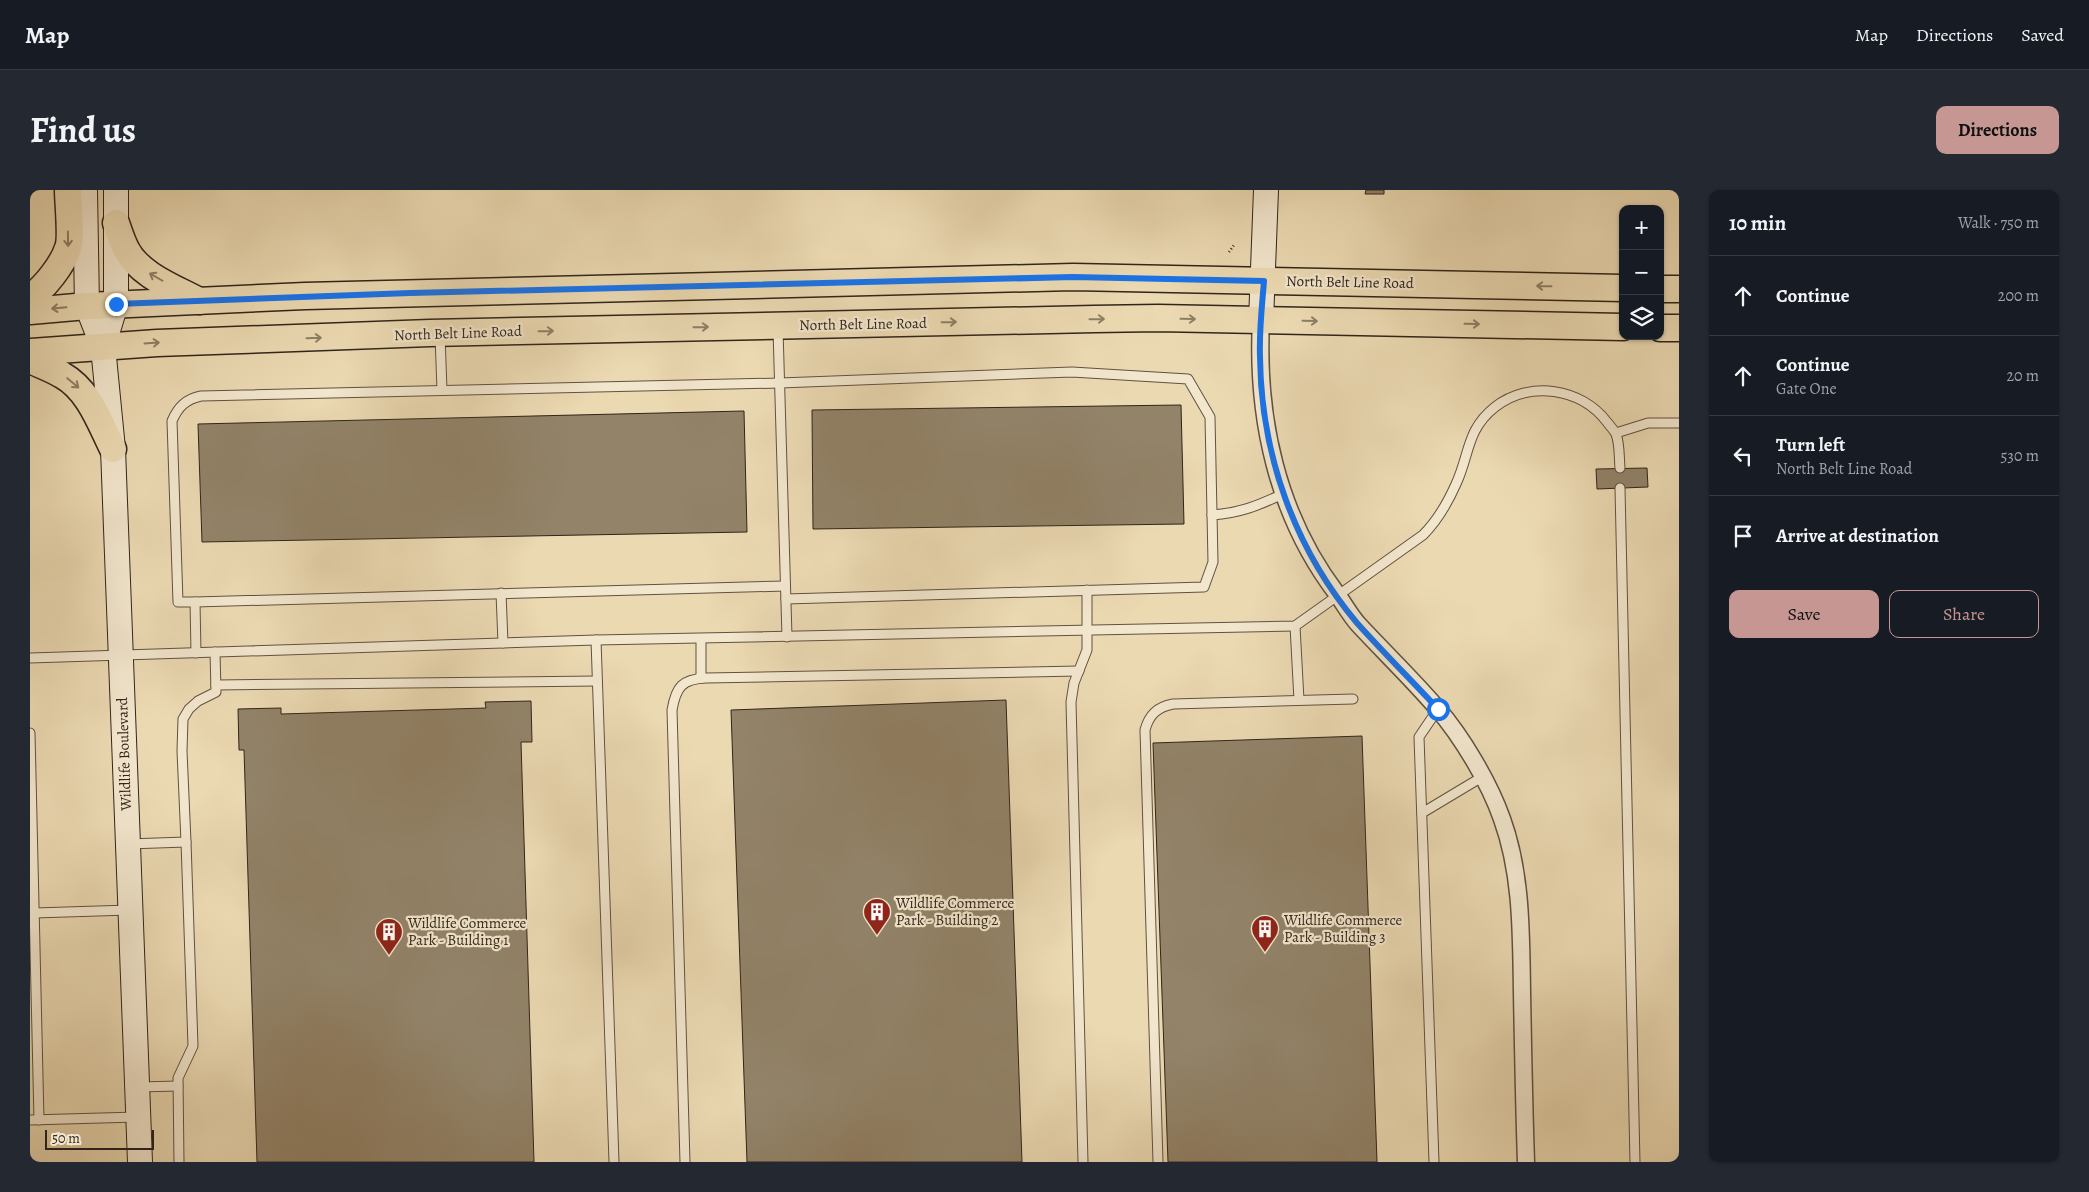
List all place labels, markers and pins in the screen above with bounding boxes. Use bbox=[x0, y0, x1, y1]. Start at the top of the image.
place label: Wildlife Commerce Park - Building 2 bbox=[895, 893, 1015, 930]
building icon: Wildlife Commerce Park - Building 2 bbox=[862, 897, 892, 936]
place label: Wildlife Commerce Park - Building 3 bbox=[1283, 910, 1403, 947]
place label: Wildlife Commerce Park - Building 1 bbox=[407, 913, 527, 950]
building icon: Wildlife Commerce Park - Building 3 bbox=[1250, 914, 1280, 953]
building icon: Wildlife Commerce Park - Building 1 bbox=[374, 917, 404, 956]

